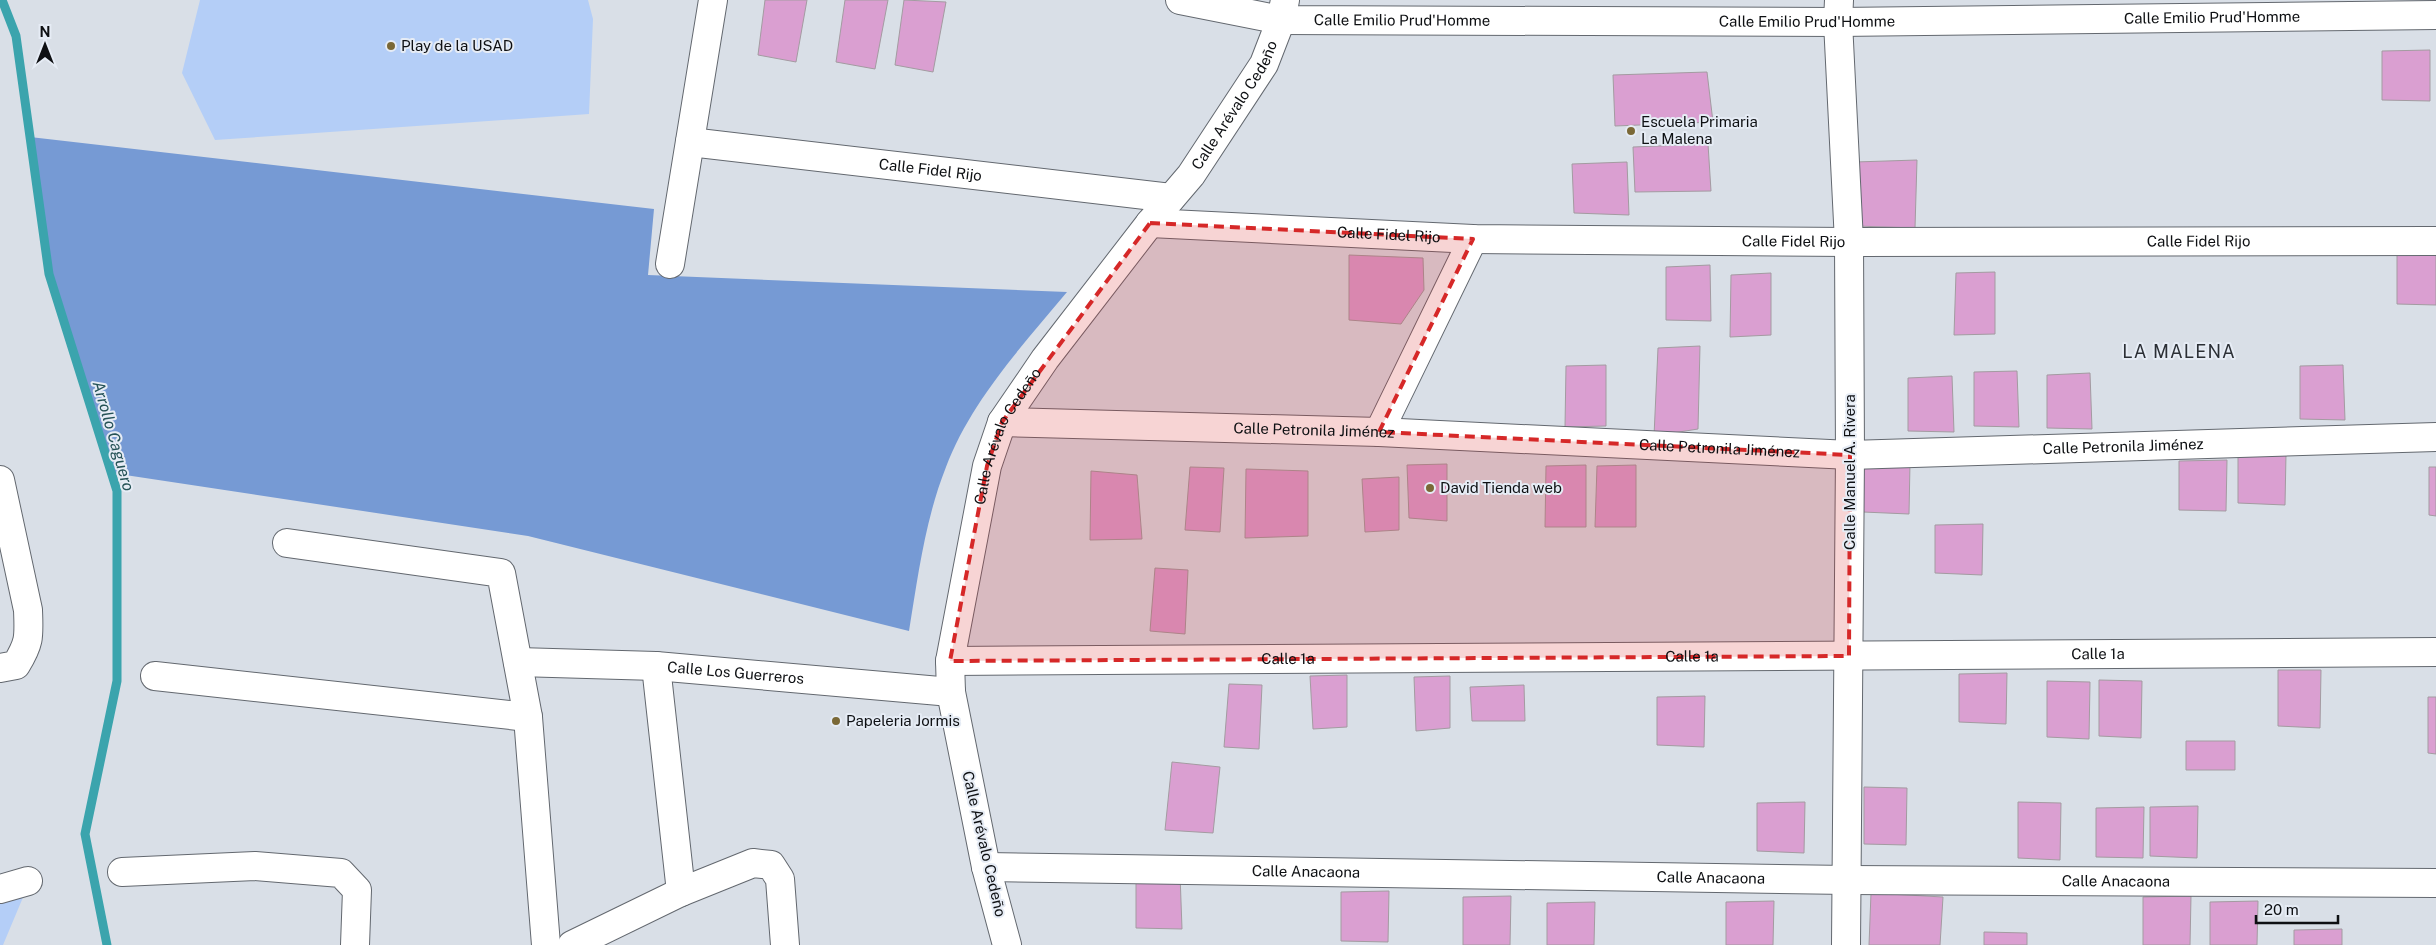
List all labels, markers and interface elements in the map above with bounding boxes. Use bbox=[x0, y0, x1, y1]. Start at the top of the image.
street label: Calle Emilio Prud'Homme bbox=[2124, 8, 2300, 27]
street label: Calle Emilio Prud'Homme bbox=[1314, 11, 1490, 29]
street label: Calle Emilio Prud'Homme bbox=[1719, 12, 1895, 30]
north arrow bbox=[20, 20, 70, 70]
text: N bbox=[40, 24, 50, 40]
place label: Play de la USAD bbox=[401, 37, 513, 54]
street label: Calle Arévalo Cedeño bbox=[1188, 38, 1280, 173]
marker: Play de la USAD bbox=[385, 40, 397, 52]
place label: Escuela Primaria La Malena bbox=[1641, 113, 1758, 147]
marker: Escuela Primaria La Malena bbox=[1625, 125, 1637, 137]
street label: Calle Fidel Rijo bbox=[878, 155, 983, 184]
street label: Calle Fidel Rijo bbox=[1337, 223, 1441, 245]
street label: Calle Fidel Rijo bbox=[1742, 232, 1845, 250]
street label: Calle Fidel Rijo bbox=[2147, 232, 2250, 249]
district label: LA MALENA bbox=[2122, 341, 2236, 362]
street label: Calle Arévalo Cedeño bbox=[971, 365, 1044, 506]
water label: Arrollo Caguero bbox=[89, 379, 138, 494]
street label: Calle Manuel A. Rivera bbox=[1841, 394, 1858, 550]
street label: Calle Petronila Jiménez bbox=[1233, 419, 1395, 441]
street label: Calle Petronila Jiménez bbox=[2042, 435, 2204, 457]
street label: Calle Petronila Jiménez bbox=[1639, 436, 1800, 461]
place label: David Tienda web bbox=[1440, 479, 1562, 496]
marker: David Tienda web bbox=[1424, 482, 1436, 494]
street label: Calle 1a bbox=[2071, 645, 2125, 662]
street label: Calle 1a bbox=[1665, 647, 1719, 665]
street label: Calle 1a bbox=[1261, 650, 1315, 667]
street label: Calle Los Guerreros bbox=[667, 658, 805, 687]
place label: Papeleria Jormis bbox=[846, 712, 960, 729]
marker: Papeleria Jormis bbox=[830, 715, 842, 727]
street label: Calle Arévalo Cedeño bbox=[959, 769, 1010, 918]
street label: Calle Anacaona bbox=[1252, 862, 1360, 881]
street label: Calle Anacaona bbox=[1657, 868, 1765, 887]
street label: Calle Anacaona bbox=[2062, 872, 2170, 890]
scale bar bbox=[2256, 892, 2338, 924]
text: 20 m bbox=[2264, 901, 2299, 918]

